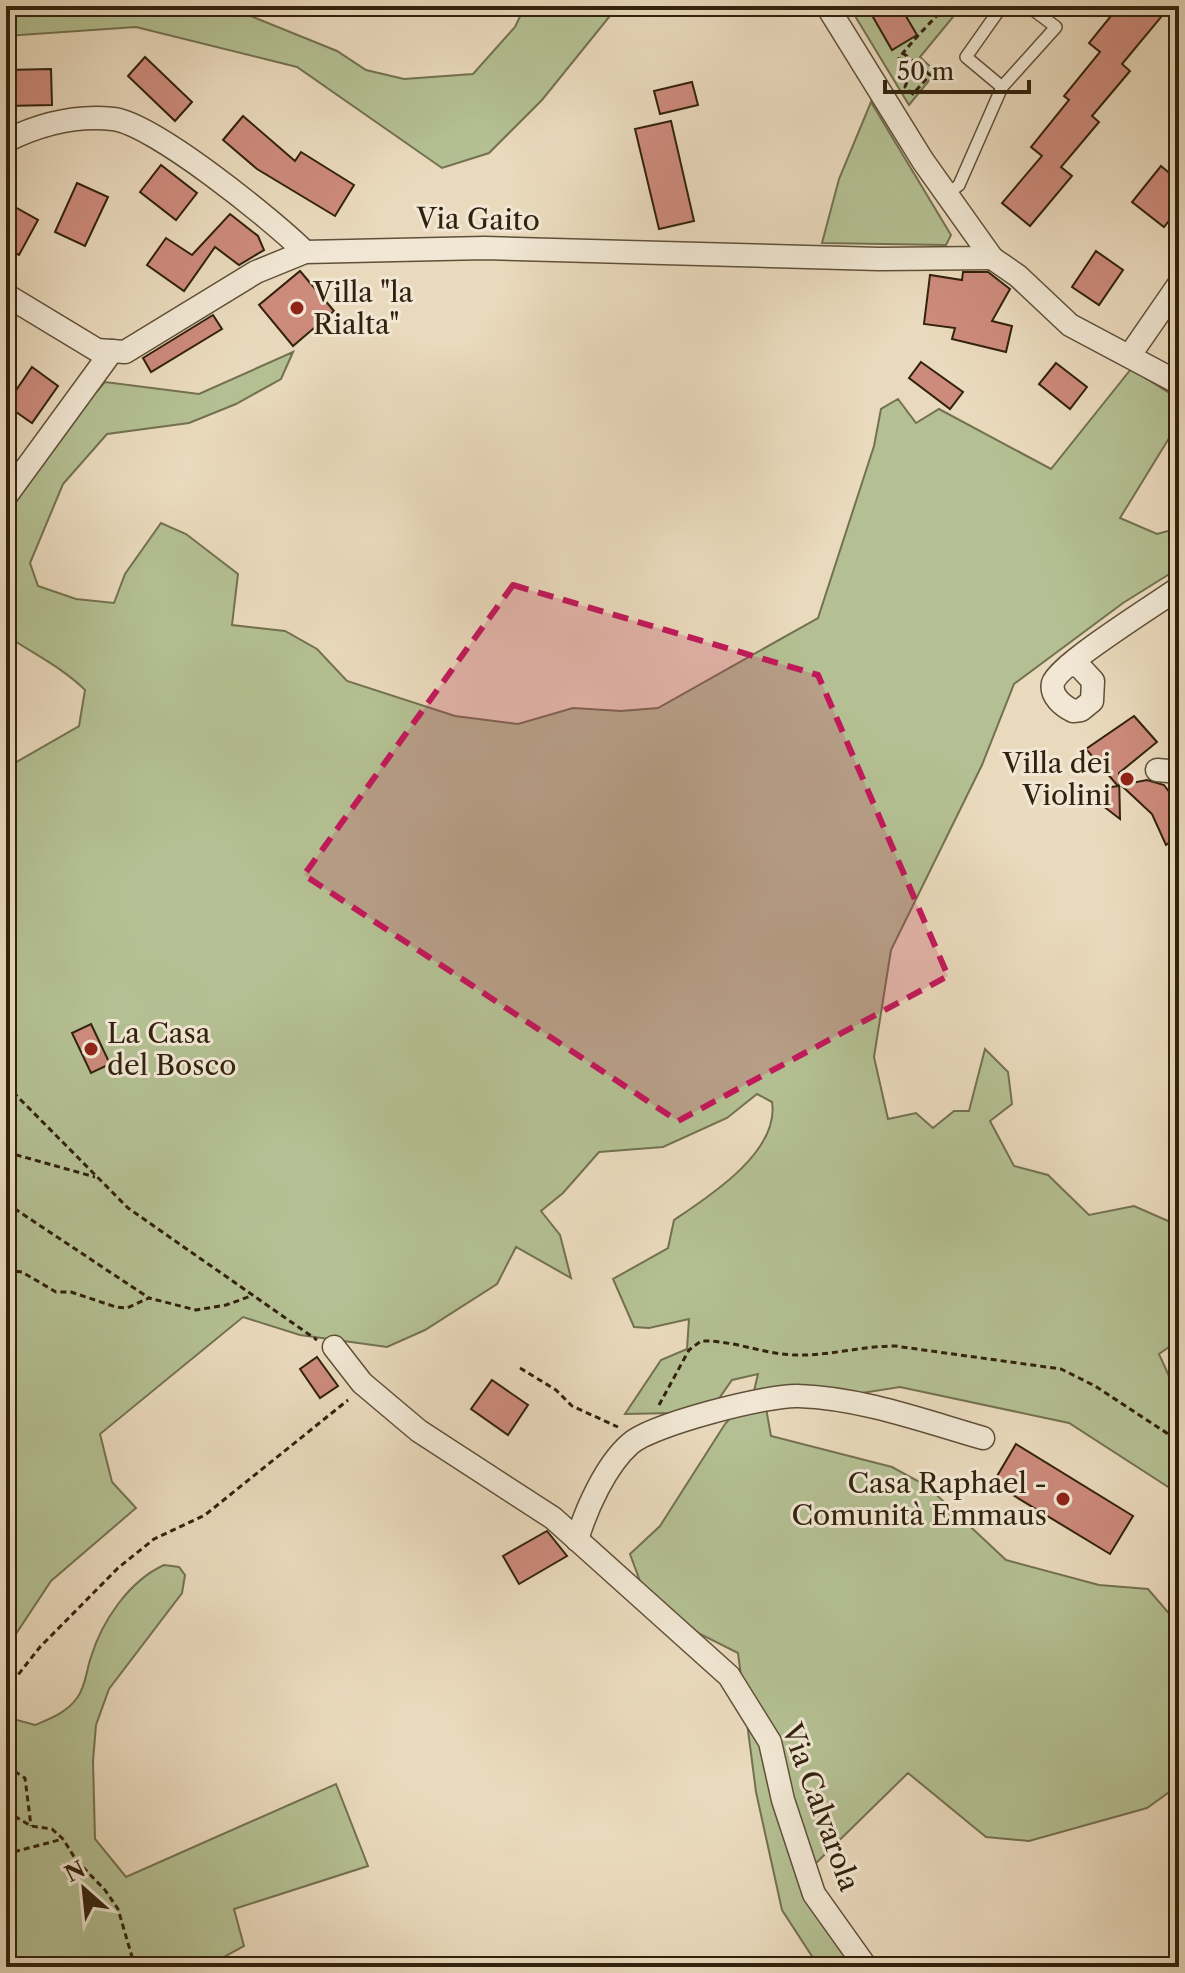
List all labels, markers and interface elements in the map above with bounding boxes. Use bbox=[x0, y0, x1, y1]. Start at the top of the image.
scale bar bbox=[885, 44, 1029, 94]
text: 50 m bbox=[897, 57, 954, 86]
street label: Via Gaito bbox=[415, 201, 540, 237]
place label: Villa "la Rialta" bbox=[312, 275, 413, 341]
marker: Villa "la Rialta" bbox=[288, 299, 306, 317]
place label: Villa dei Violini bbox=[1002, 746, 1111, 812]
marker: Villa dei Violini bbox=[1118, 770, 1136, 788]
place label: La Casa del Bosco bbox=[107, 1016, 236, 1082]
marker: La Casa del Bosco bbox=[82, 1040, 100, 1058]
place label: Casa Raphael - Comunità Emmaus bbox=[791, 1466, 1047, 1532]
marker: Casa Raphael - Comunità Emmaus bbox=[1054, 1490, 1072, 1508]
street label: Via Calvarola bbox=[775, 1718, 867, 1896]
north arrow bbox=[44, 1849, 124, 1929]
text: N bbox=[60, 1855, 90, 1888]

